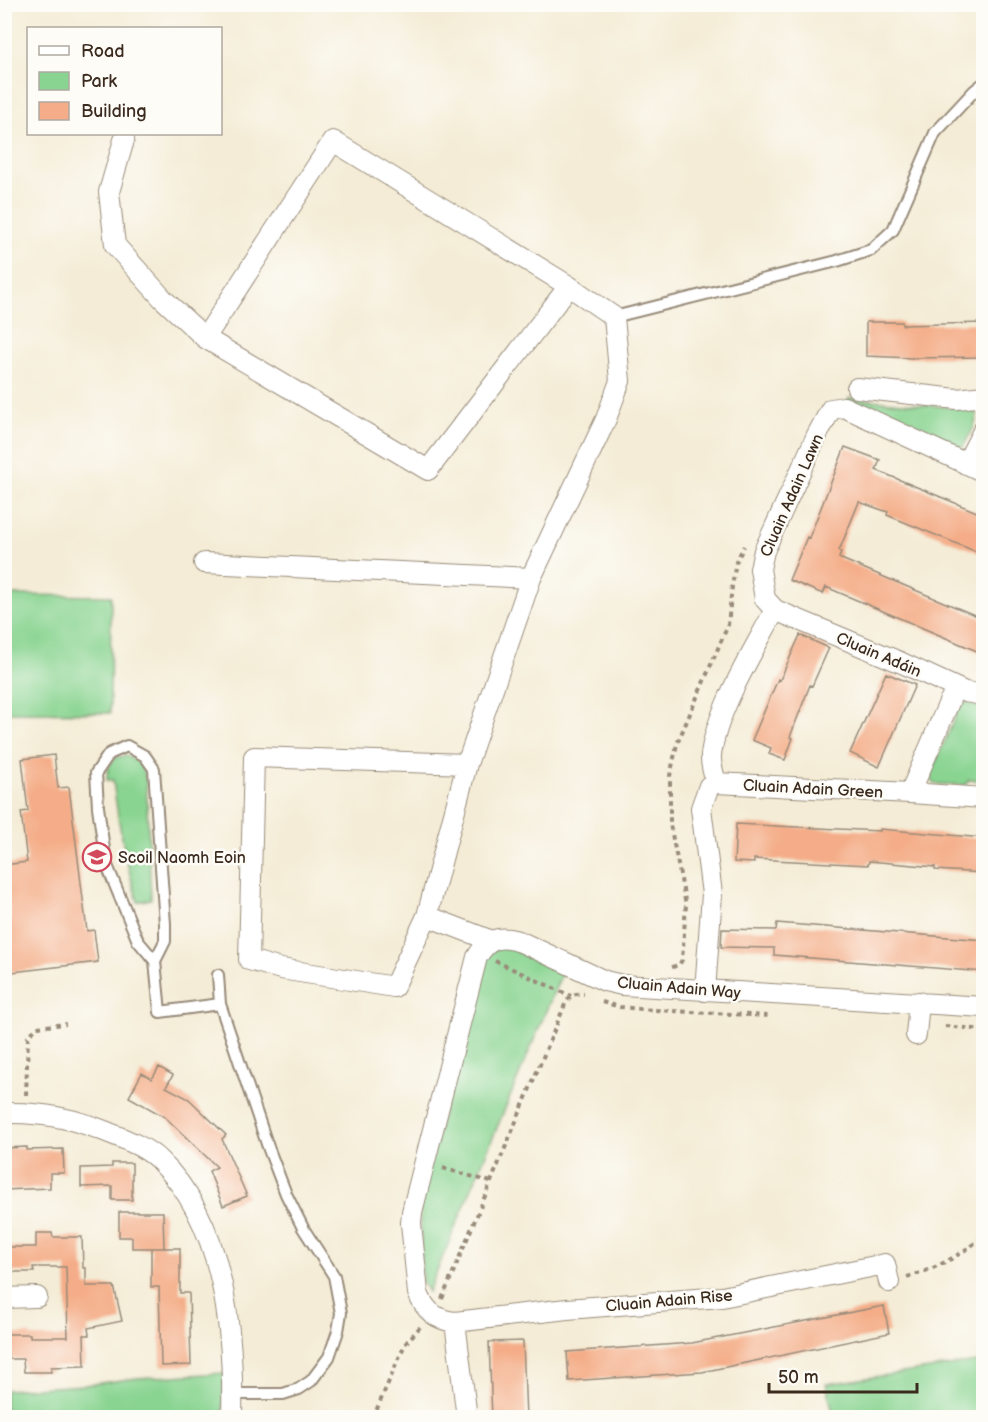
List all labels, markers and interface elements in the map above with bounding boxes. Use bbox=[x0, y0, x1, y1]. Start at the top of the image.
legend bbox=[27, 27, 222, 135]
text: Road bbox=[81, 41, 125, 62]
text: Park bbox=[81, 71, 117, 92]
text: Building bbox=[81, 101, 147, 122]
street label: Cluain Adain Lawn bbox=[757, 431, 828, 560]
street label: Cluain Adáin bbox=[833, 629, 924, 682]
street label: Cluain Adain Green bbox=[742, 776, 883, 803]
school or university icon: Scoil Naomh Eoin bbox=[81, 841, 113, 873]
place label: Scoil Naomh Eoin bbox=[118, 849, 246, 868]
street label: Cluain Adain Way bbox=[616, 974, 742, 1003]
street label: Cluain Adain Rise bbox=[605, 1286, 734, 1317]
scale bar bbox=[769, 1356, 918, 1394]
text: 50 m bbox=[778, 1367, 819, 1388]

